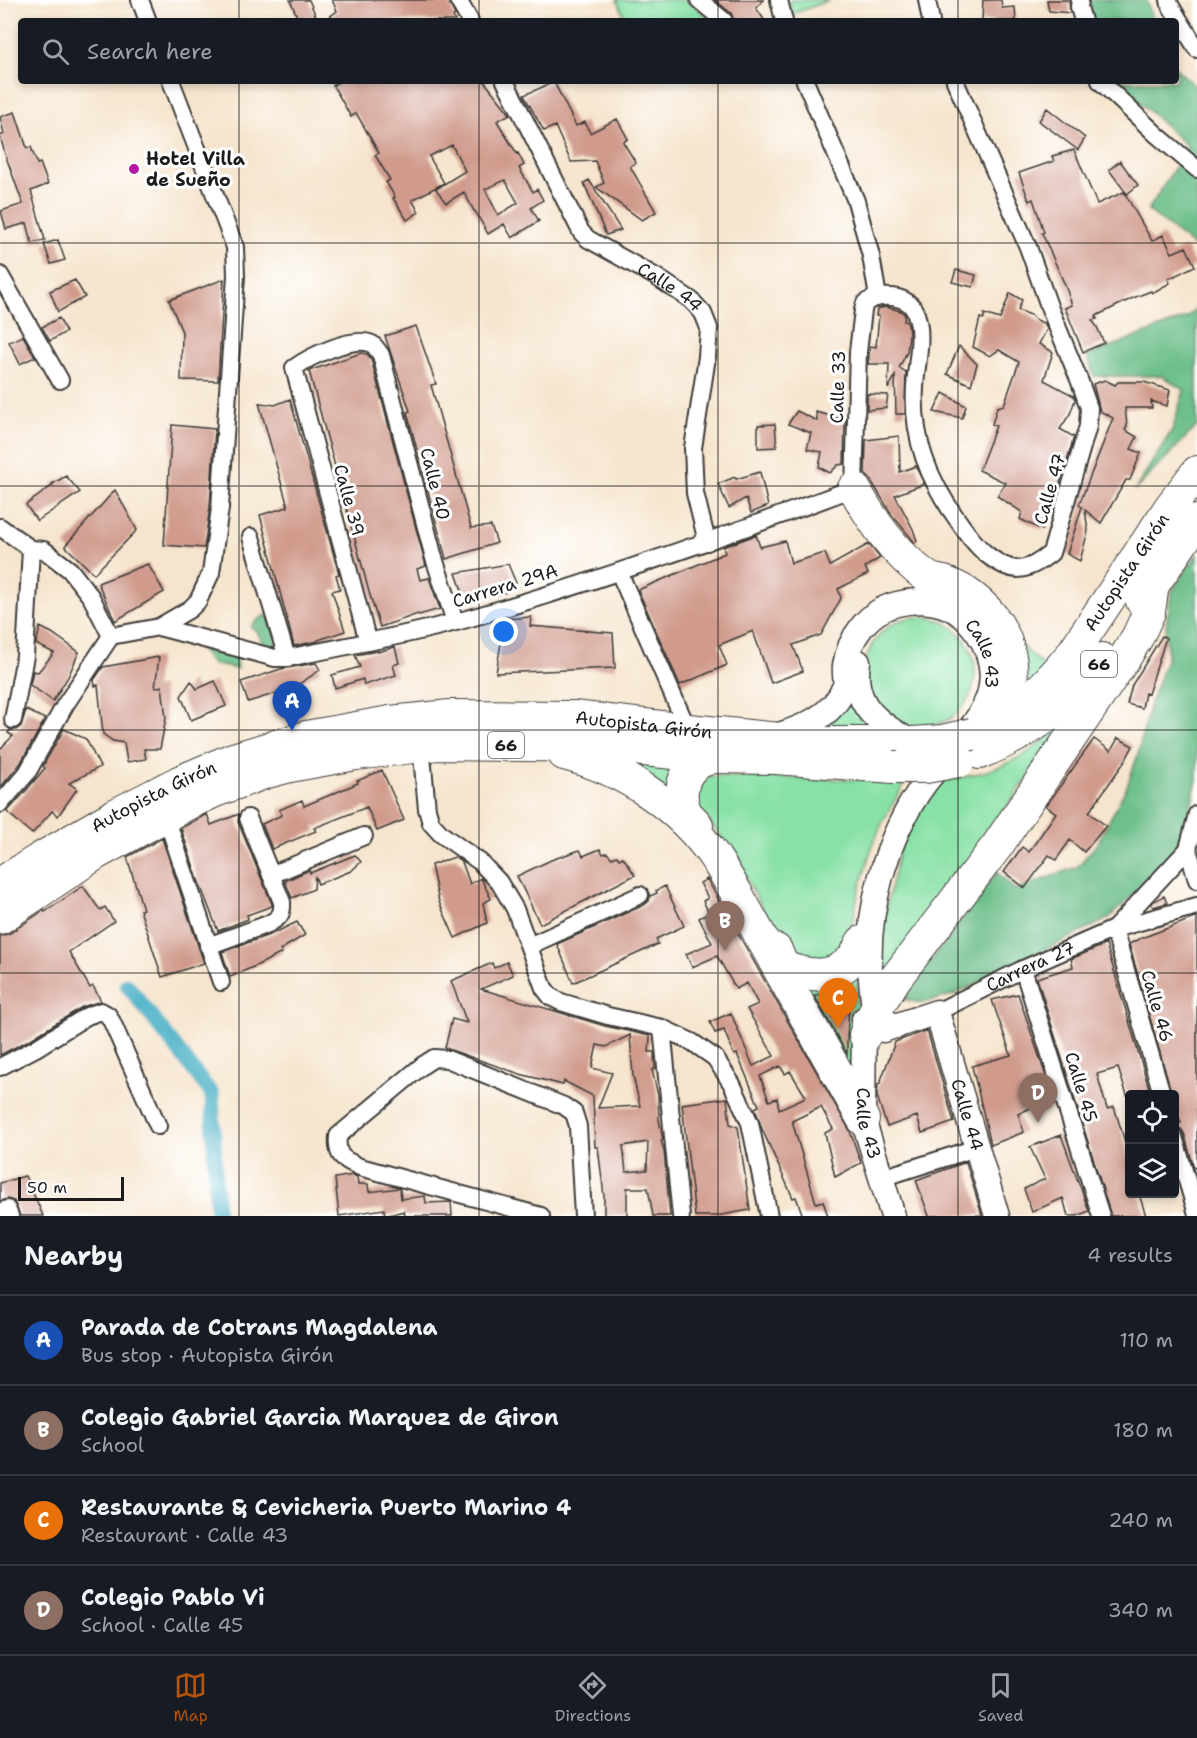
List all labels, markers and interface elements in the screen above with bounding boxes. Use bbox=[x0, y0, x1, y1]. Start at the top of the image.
search box bbox=[18, 18, 1179, 84]
icon: search bbox=[39, 35, 72, 68]
text: Search here bbox=[87, 37, 213, 66]
place label: Hotel Villa de Sueño bbox=[146, 147, 246, 192]
marker: Hotel Villa de Sueño bbox=[127, 162, 141, 176]
street label: Calle 44 bbox=[633, 257, 708, 317]
street label: Calle 33 bbox=[825, 350, 851, 424]
street label: Calle 40 bbox=[414, 445, 456, 523]
street label: Calle 47 bbox=[1028, 451, 1072, 527]
street label: Calle 39 bbox=[328, 462, 370, 538]
street label: Autopista Girón bbox=[1078, 508, 1175, 636]
street label: Carrera 29A bbox=[449, 559, 561, 613]
street label: Calle 43 bbox=[960, 614, 1004, 689]
your location bbox=[489, 617, 518, 646]
road number: 66 bbox=[1081, 651, 1117, 677]
pin: A bbox=[272, 682, 312, 731]
street label: Autopista Girón bbox=[574, 705, 713, 744]
road number: 66 bbox=[488, 732, 524, 758]
street label: Autopista Girón bbox=[87, 755, 220, 838]
pin: B bbox=[706, 902, 744, 951]
street label: Carrera 27 bbox=[982, 936, 1079, 998]
street label: Calle 46 bbox=[1135, 967, 1179, 1045]
pin: C bbox=[818, 978, 858, 1028]
street label: Calle 45 bbox=[1059, 1049, 1103, 1125]
pin: D bbox=[1018, 1074, 1058, 1123]
street label: Calle 44 bbox=[945, 1076, 989, 1153]
street label: Calle 43 bbox=[851, 1087, 887, 1162]
map controls bbox=[1125, 1090, 1179, 1198]
button: locate bbox=[1125, 1090, 1179, 1144]
button: layers bbox=[1125, 1144, 1179, 1198]
scale bar bbox=[18, 1174, 124, 1202]
text: 50 m bbox=[27, 1177, 67, 1198]
text: Nearby bbox=[24, 1238, 123, 1273]
text: 4 results bbox=[1087, 1242, 1173, 1268]
text: Parada de Cotrans Magdalena bbox=[81, 1313, 438, 1342]
text: A bbox=[36, 1327, 51, 1353]
text: 110 m bbox=[1119, 1327, 1173, 1353]
text: Bus stop · Autopista Girón bbox=[81, 1342, 334, 1368]
text: Colegio Gabriel Garcia Marquez de Giron bbox=[81, 1403, 559, 1432]
text: B bbox=[37, 1417, 50, 1443]
text: 180 m bbox=[1113, 1417, 1173, 1443]
text: School bbox=[81, 1432, 144, 1458]
text: Restaurante & Cevicheria Puerto Marino 4 bbox=[81, 1493, 571, 1522]
text: C bbox=[37, 1507, 50, 1533]
text: 240 m bbox=[1108, 1507, 1173, 1533]
text: Restaurant · Calle 43 bbox=[81, 1522, 288, 1548]
text: Colegio Pablo Vi bbox=[81, 1583, 265, 1612]
text: D bbox=[36, 1597, 51, 1623]
text: 340 m bbox=[1108, 1597, 1173, 1623]
text: School · Calle 45 bbox=[81, 1612, 243, 1638]
tab: Map bbox=[174, 1669, 208, 1726]
tab: Directions bbox=[555, 1669, 631, 1726]
tab: Saved bbox=[978, 1669, 1024, 1726]

